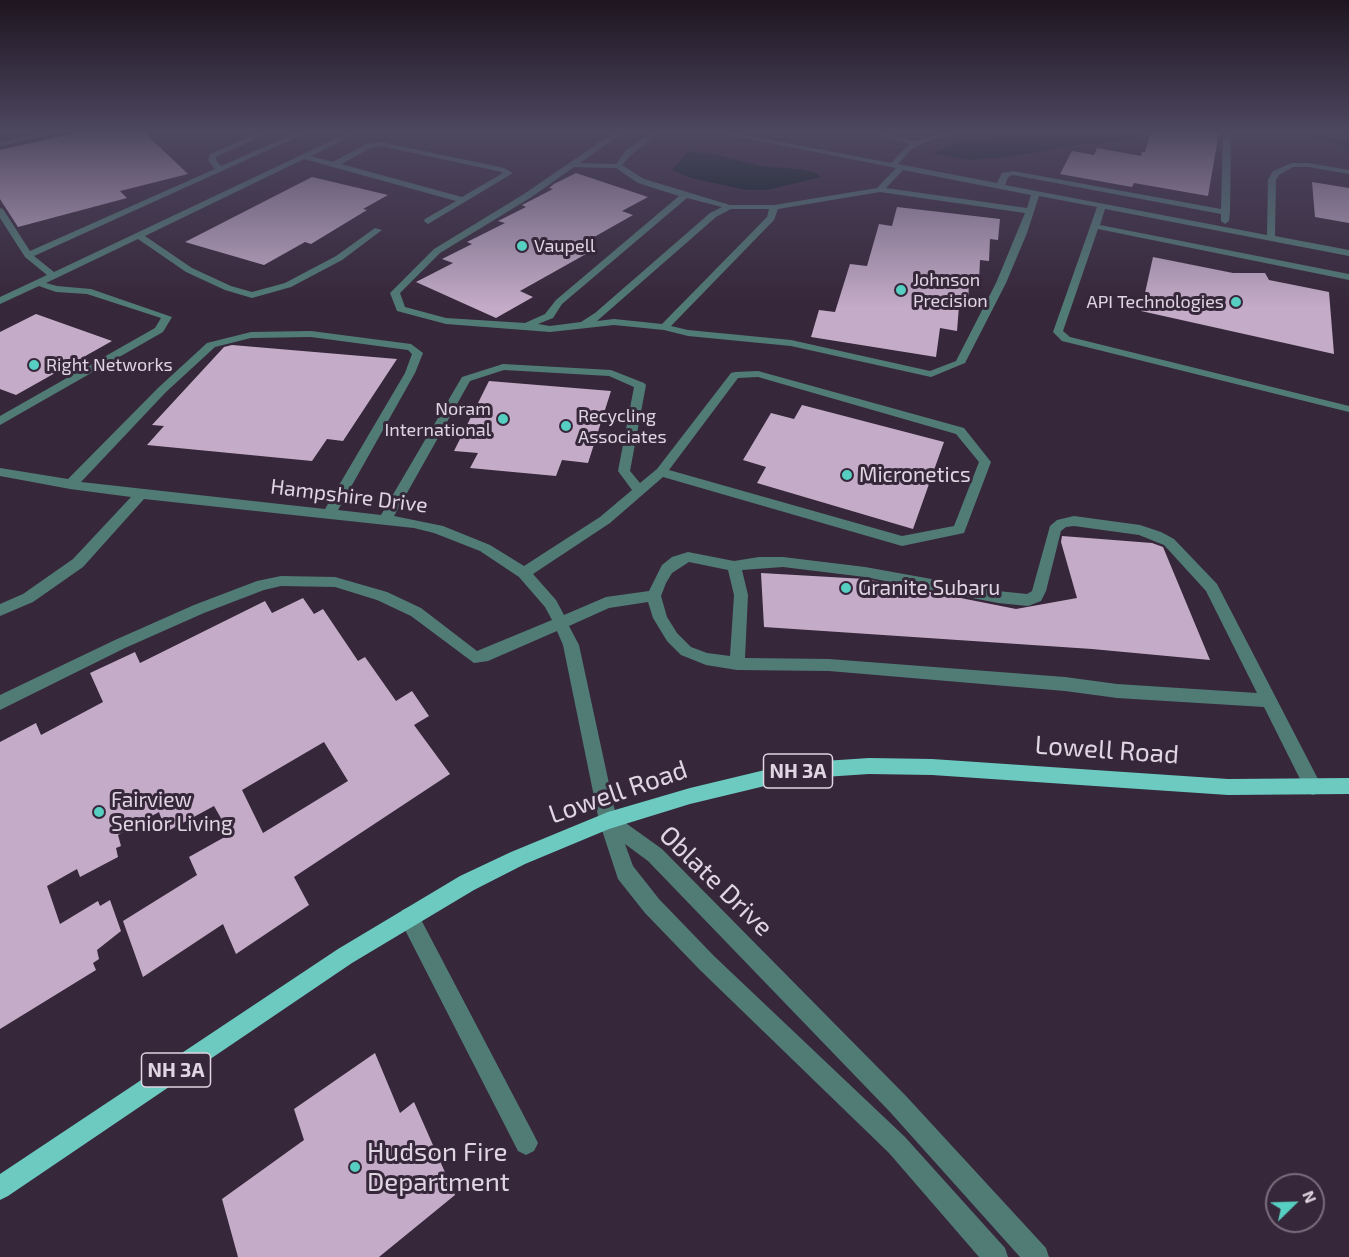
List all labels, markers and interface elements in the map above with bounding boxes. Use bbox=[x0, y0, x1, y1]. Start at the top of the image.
place label: Vaupell bbox=[534, 235, 595, 257]
marker: Vaupell bbox=[515, 239, 529, 253]
place label: Johnson Precision bbox=[913, 269, 988, 312]
marker: Johnson Precision bbox=[894, 283, 908, 297]
place label: API Technologies bbox=[1087, 291, 1224, 313]
marker: API Technologies bbox=[1229, 295, 1243, 309]
place label: Right Networks bbox=[46, 354, 173, 376]
marker: Right Networks bbox=[27, 358, 41, 372]
place label: Noram International bbox=[385, 398, 491, 440]
place label: Recycling Associates bbox=[578, 405, 667, 448]
marker: Noram International bbox=[496, 412, 510, 426]
marker: Recycling Associates bbox=[559, 419, 573, 433]
place label: Micronetics bbox=[859, 462, 971, 488]
marker: Micronetics bbox=[840, 468, 854, 482]
street label: Hampshire Drive bbox=[269, 474, 429, 518]
place label: Granite Subaru bbox=[858, 575, 1000, 601]
marker: Granite Subaru bbox=[839, 581, 853, 595]
street label: Lowell Road bbox=[1034, 729, 1180, 771]
street label: Lowell Road bbox=[545, 754, 691, 830]
road number: NH 3A bbox=[764, 754, 832, 788]
place label: Fairview Senior Living bbox=[111, 787, 233, 837]
marker: Fairview Senior Living bbox=[92, 805, 106, 819]
street label: Oblate Drive bbox=[653, 819, 779, 943]
road number: NH 3A bbox=[142, 1053, 210, 1087]
place label: Hudson Fire Department bbox=[367, 1136, 510, 1198]
marker: Hudson Fire Department bbox=[348, 1160, 362, 1174]
north arrow bbox=[1265, 1173, 1325, 1233]
text: N bbox=[1299, 1188, 1321, 1206]

